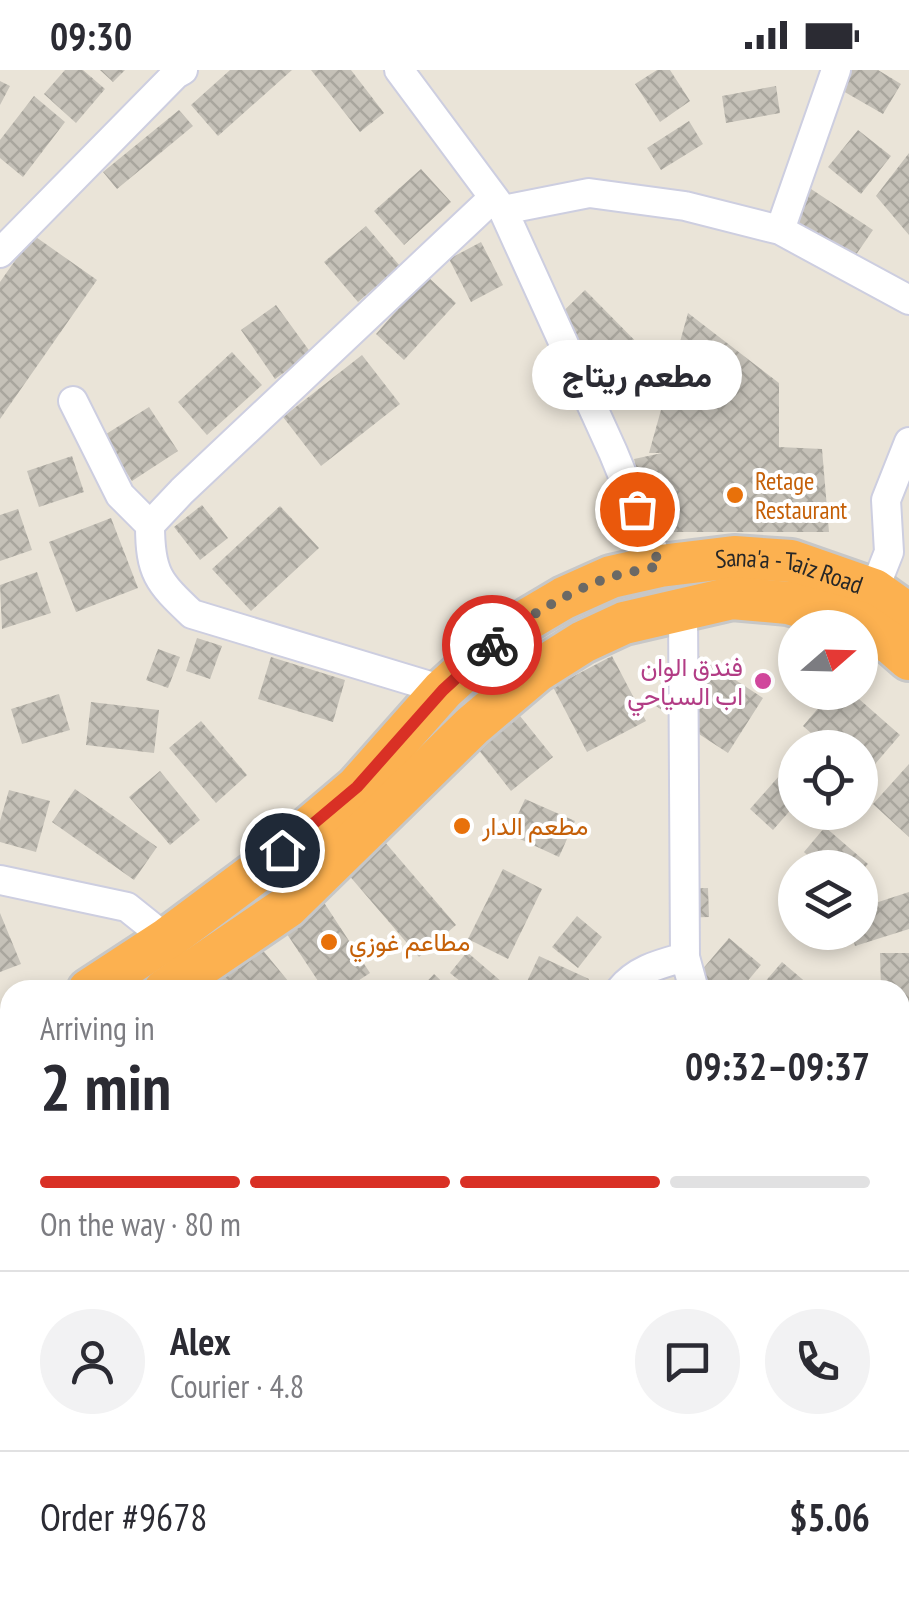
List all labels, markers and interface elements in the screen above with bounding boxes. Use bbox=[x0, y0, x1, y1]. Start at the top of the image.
text: 09:30 bbox=[50, 11, 132, 60]
callout: مطعم ريتاج bbox=[532, 339, 742, 409]
text: مطعم ريتاج bbox=[562, 354, 712, 396]
place label: Retage Restaurant bbox=[755, 465, 847, 526]
pin bbox=[595, 467, 680, 552]
icon: bag bbox=[610, 482, 665, 537]
marker: Retage Restaurant bbox=[724, 484, 746, 506]
street label: Sana'a - Taiz Road bbox=[713, 541, 867, 601]
courier bbox=[442, 595, 542, 695]
north arrow bbox=[778, 610, 878, 710]
map controls bbox=[778, 610, 878, 950]
icon: bike bbox=[465, 618, 520, 673]
place label: فندق الوان اب السياحي bbox=[627, 651, 743, 717]
marker: فندق الوان اب السياحي bbox=[752, 670, 774, 692]
button: locate bbox=[778, 730, 878, 830]
pin bbox=[240, 808, 325, 893]
place label: مطعم الدار bbox=[481, 810, 588, 843]
marker: مطعم الدار bbox=[451, 815, 473, 837]
icon: home bbox=[255, 823, 310, 878]
button: layers bbox=[778, 850, 878, 950]
place label: مطاعم غوزي bbox=[349, 926, 470, 963]
marker: مطاعم غوزي bbox=[318, 931, 340, 953]
text: Arriving in bbox=[40, 1007, 155, 1049]
text: 09:32–09:37 bbox=[685, 1041, 870, 1090]
text: 2 min bbox=[40, 1044, 171, 1128]
text: On the way · 80 m bbox=[40, 1203, 241, 1245]
button: person bbox=[40, 1309, 145, 1414]
button: chat bbox=[635, 1309, 740, 1414]
button: phone bbox=[765, 1309, 870, 1414]
text: Alex bbox=[170, 1316, 231, 1365]
text: Courier · 4.8 bbox=[170, 1365, 304, 1407]
text: Order #9678 bbox=[40, 1492, 207, 1541]
text: $5.06 bbox=[789, 1492, 870, 1541]

